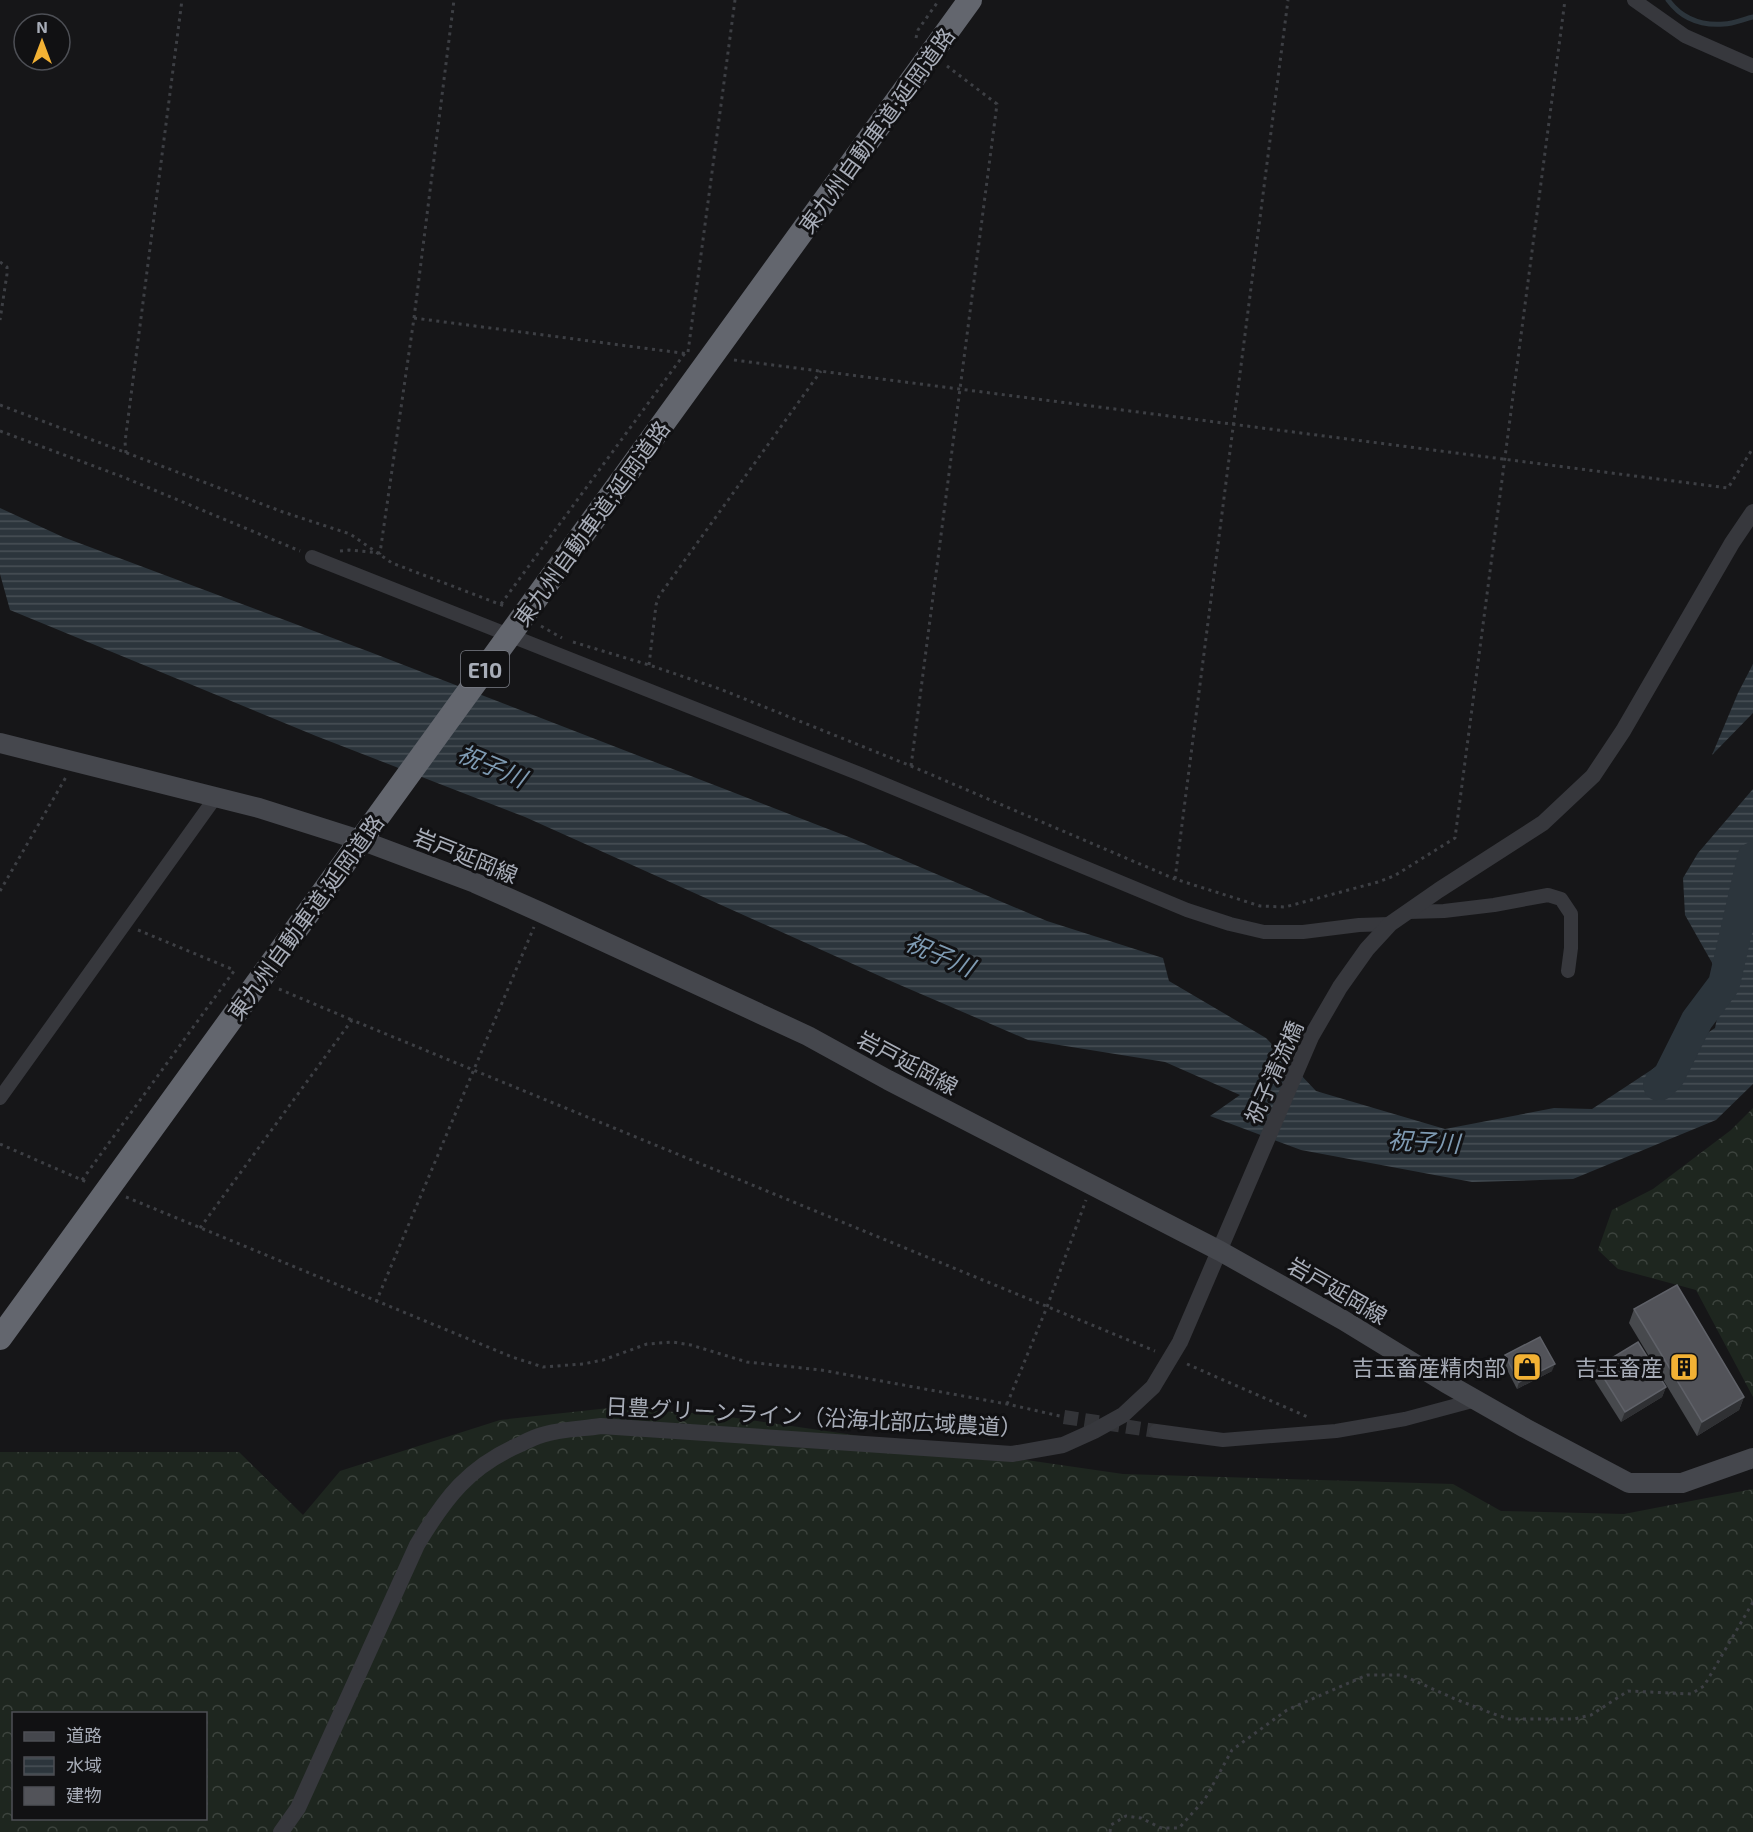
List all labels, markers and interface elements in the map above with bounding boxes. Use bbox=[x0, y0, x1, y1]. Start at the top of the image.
north arrow bbox=[12, 12, 72, 72]
text: N bbox=[36, 17, 48, 36]
street label: 東九州自動車道;延岡道路 bbox=[793, 22, 959, 238]
street label: 東九州自動車道;延岡道路 bbox=[508, 415, 674, 631]
road number: E10 bbox=[461, 651, 509, 687]
water label: 祝子川 bbox=[453, 738, 534, 794]
street label: 東九州自動車道;延岡道路 bbox=[222, 809, 388, 1025]
street label: 岩戸延岡線 bbox=[410, 822, 522, 888]
water label: 祝子川 bbox=[901, 927, 982, 983]
street label: 祝子清流橋 bbox=[1239, 1016, 1307, 1128]
street label: 岩戸延岡線 bbox=[853, 1025, 963, 1099]
water label: 祝子川 bbox=[1387, 1125, 1464, 1158]
street label: 岩戸延岡線 bbox=[1284, 1251, 1392, 1329]
shop icon: 吉玉畜産精肉部 bbox=[1511, 1351, 1543, 1383]
building icon: 吉玉畜産 bbox=[1668, 1351, 1700, 1383]
place label: 吉玉畜産精肉部 bbox=[1352, 1354, 1506, 1380]
place label: 吉玉畜産 bbox=[1575, 1354, 1663, 1380]
street label: 日豊グリーンライン（沿海北部広域農道） bbox=[605, 1392, 1023, 1440]
legend bbox=[12, 1712, 207, 1820]
text: 道路 bbox=[66, 1724, 102, 1746]
text: 水域 bbox=[66, 1754, 102, 1776]
text: 建物 bbox=[66, 1784, 102, 1806]

